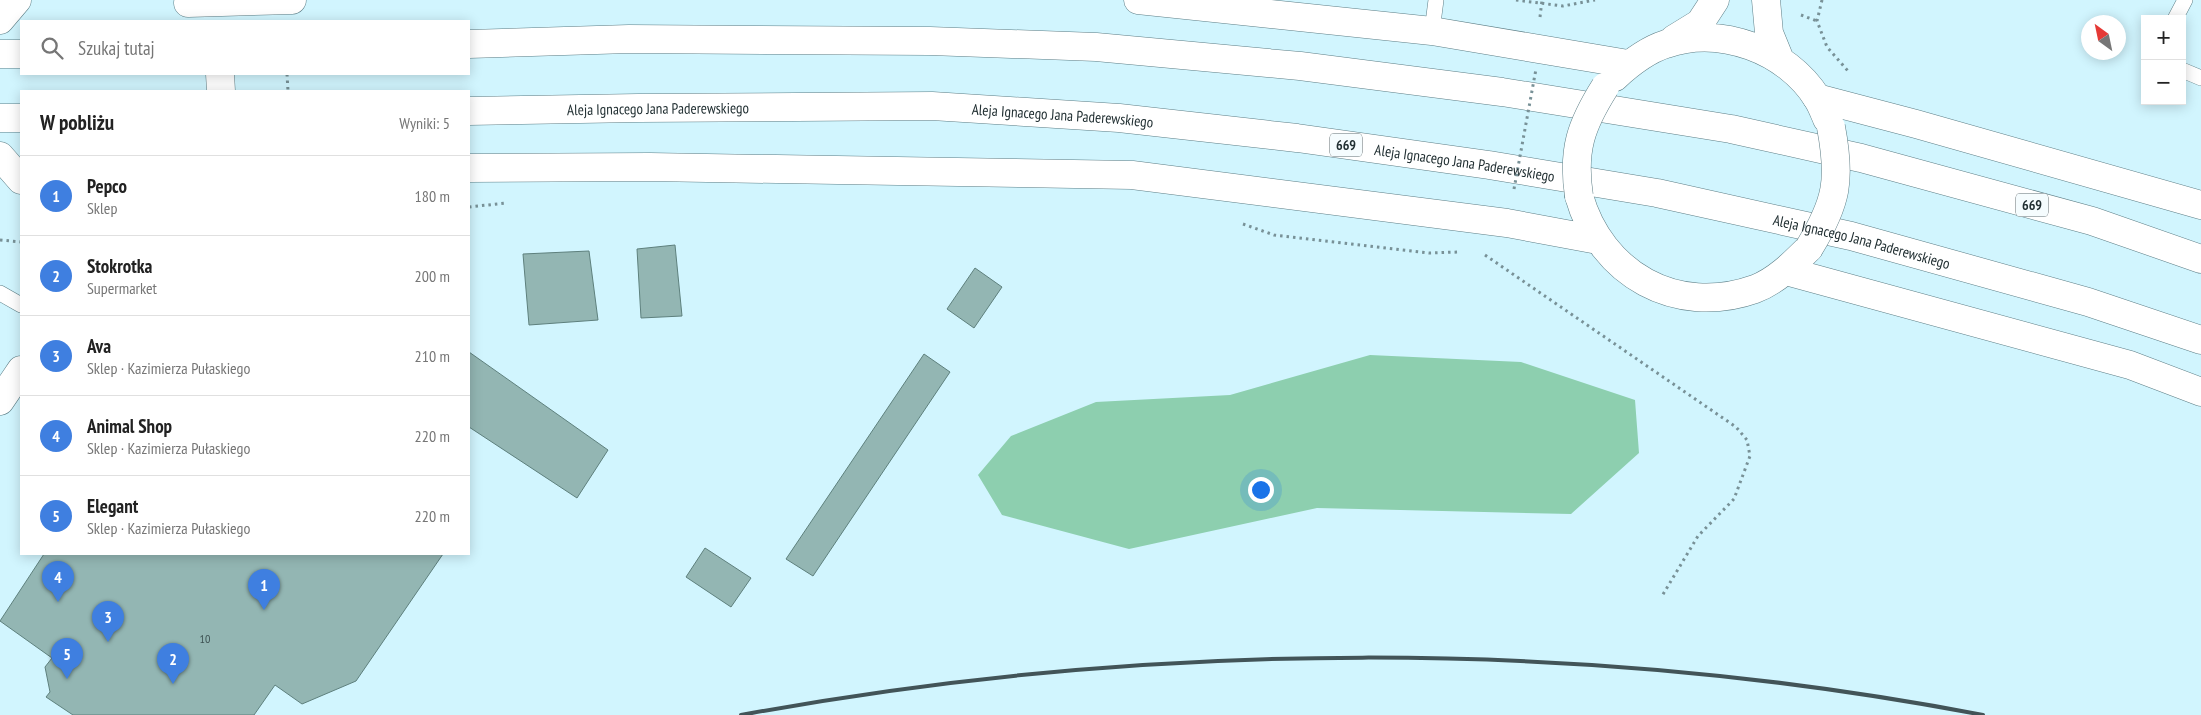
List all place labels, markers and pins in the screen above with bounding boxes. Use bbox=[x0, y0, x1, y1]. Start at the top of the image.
pin: 4 bbox=[42, 561, 74, 602]
pin: 1 bbox=[248, 569, 280, 610]
pin: 3 bbox=[92, 601, 124, 642]
pin: 5 bbox=[51, 638, 83, 679]
pin: 2 bbox=[157, 643, 189, 684]

